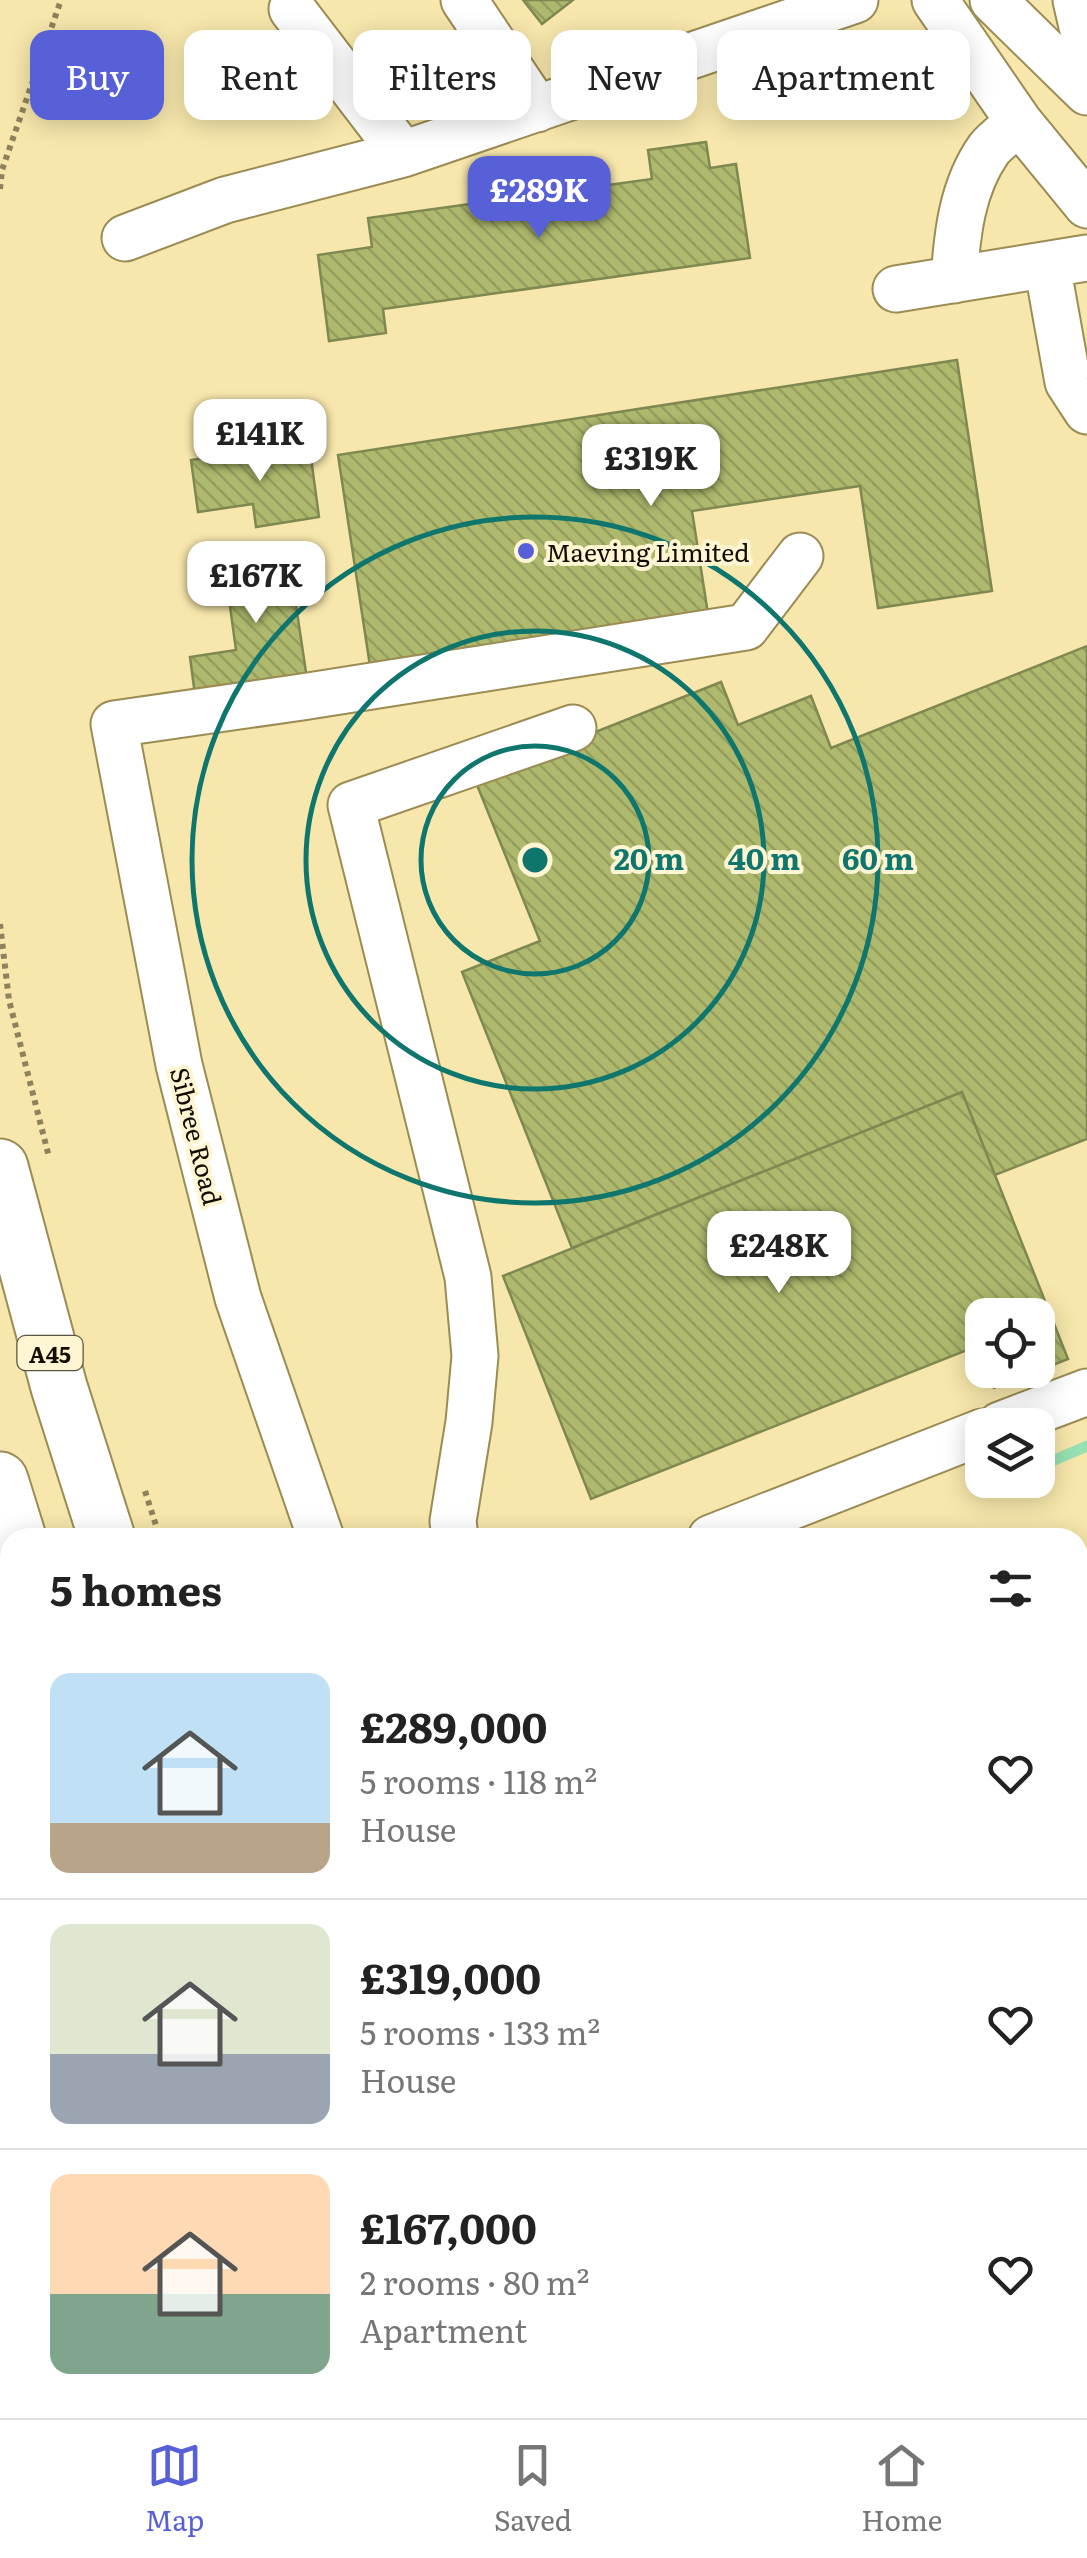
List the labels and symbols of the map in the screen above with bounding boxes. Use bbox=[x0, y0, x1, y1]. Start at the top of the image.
pin: £289K bbox=[469, 156, 609, 241]
pin: £141K bbox=[190, 399, 330, 484]
pin: £319K bbox=[581, 424, 721, 509]
place label: Maeving Limited bbox=[546, 533, 749, 570]
marker: Maeving Limited bbox=[515, 540, 537, 562]
pin: £167K bbox=[186, 541, 326, 626]
text: 20 m bbox=[614, 835, 684, 879]
text: 40 m bbox=[728, 835, 800, 879]
text: 60 m bbox=[842, 835, 914, 879]
centre of rings bbox=[517, 842, 553, 878]
street label: Sibree Road bbox=[162, 1063, 232, 1209]
pin: £248K bbox=[709, 1211, 849, 1296]
road number: A45 bbox=[18, 1336, 82, 1370]

